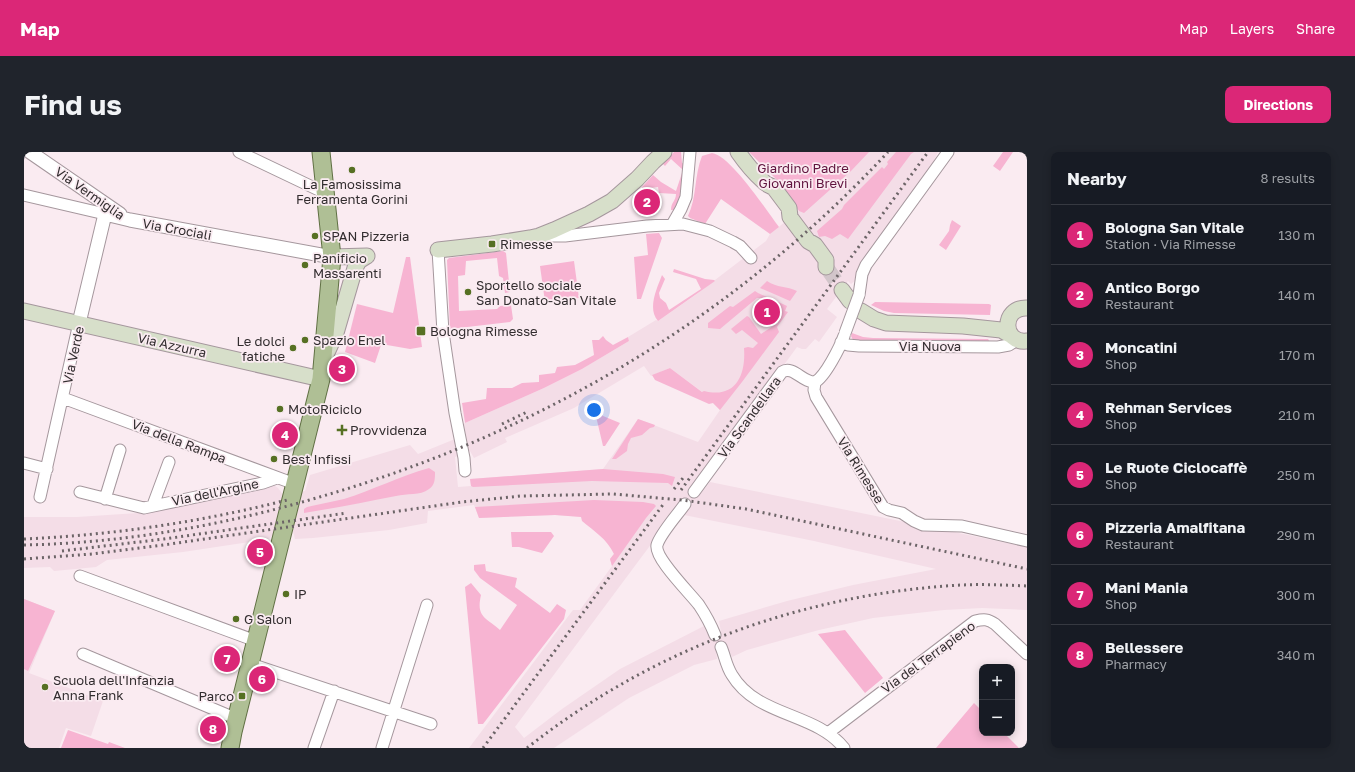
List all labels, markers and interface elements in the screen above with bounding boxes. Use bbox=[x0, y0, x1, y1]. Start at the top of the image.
text: Map bbox=[20, 17, 60, 40]
text: Map bbox=[1179, 20, 1208, 37]
text: Layers bbox=[1230, 20, 1274, 37]
text: Share bbox=[1296, 20, 1335, 37]
button: Directions bbox=[1225, 86, 1331, 123]
text: Find us bbox=[24, 88, 122, 121]
park label: Giardino Padre Giovanni Brevi bbox=[757, 160, 849, 191]
street label: Via Vermiglia bbox=[52, 163, 128, 223]
marker: La Famosissima Ferramenta Gorini bbox=[347, 165, 357, 175]
text: Nearby bbox=[1067, 168, 1127, 189]
text: 8 results bbox=[1261, 170, 1315, 186]
place label: La Famosissima Ferramenta Gorini bbox=[296, 176, 408, 207]
pin: 2 bbox=[634, 187, 660, 217]
street label: Via Crociali bbox=[141, 215, 213, 243]
text: Bologna San Vitale bbox=[1105, 218, 1244, 236]
text: 1 bbox=[1077, 227, 1083, 243]
text: 130 m bbox=[1278, 227, 1315, 243]
place label: SPAN Pizzeria bbox=[323, 228, 409, 244]
marker: SPAN Pizzeria bbox=[310, 231, 320, 241]
place label: Rimesse bbox=[500, 236, 553, 252]
text: Station · Via Rimesse bbox=[1105, 236, 1236, 252]
marker: Rimesse bbox=[487, 239, 497, 249]
place label: Panificio Massarenti bbox=[313, 250, 382, 281]
marker: Panificio Massarenti bbox=[300, 260, 310, 270]
place label: Sportello sociale San Donato-San Vitale bbox=[476, 277, 616, 308]
text: Antico Borgo bbox=[1105, 278, 1200, 296]
marker: Sportello sociale San Donato-San Vitale bbox=[463, 287, 473, 297]
text: 2 bbox=[1076, 287, 1084, 303]
text: 140 m bbox=[1278, 287, 1315, 303]
text: Restaurant bbox=[1105, 296, 1174, 312]
pin: 1 bbox=[754, 297, 780, 327]
place label: Bologna Rimesse bbox=[430, 323, 538, 339]
street label: Via Verde bbox=[59, 325, 87, 385]
marker: Bologna Rimesse bbox=[415, 325, 427, 337]
street label: Via Azzurra bbox=[136, 329, 208, 361]
place label: Spazio Enel bbox=[313, 332, 385, 348]
place label: Le dolci fatiche bbox=[237, 333, 285, 364]
marker: Spazio Enel bbox=[300, 335, 310, 345]
street label: Via Nuova bbox=[899, 338, 961, 354]
text: Moncatini bbox=[1105, 338, 1177, 356]
marker: Le dolci fatiche bbox=[288, 343, 298, 353]
text: 3 bbox=[1076, 347, 1084, 363]
text: 170 m bbox=[1279, 347, 1315, 363]
pin: 3 bbox=[329, 354, 355, 384]
text: Shop bbox=[1105, 356, 1137, 372]
street label: Via Scandellara bbox=[714, 373, 784, 461]
text: Rehman Services bbox=[1105, 398, 1232, 416]
your location bbox=[584, 400, 604, 420]
place label: MotoRiciclo bbox=[288, 401, 362, 417]
marker: MotoRiciclo bbox=[275, 404, 285, 414]
text: 4 bbox=[1076, 407, 1084, 423]
text: 210 m bbox=[1278, 407, 1315, 423]
street label: Via della Rampa bbox=[129, 416, 229, 466]
text: Shop bbox=[1105, 416, 1137, 432]
pin: 4 bbox=[272, 420, 298, 450]
place label: Provvidenza bbox=[350, 422, 427, 438]
marker: Provvidenza bbox=[337, 425, 347, 435]
street label: Via Rimesse bbox=[834, 434, 888, 506]
place label: Best Infissi bbox=[282, 451, 351, 467]
marker: Best Infissi bbox=[269, 454, 279, 464]
text: Le Ruote Ciclocaffè bbox=[1105, 458, 1247, 476]
text: 5 bbox=[1076, 467, 1084, 483]
text: 250 m bbox=[1277, 467, 1315, 483]
street label: Via dell'Argine bbox=[170, 475, 260, 509]
text: Shop bbox=[1105, 476, 1137, 492]
text: Pizzeria Amalfitana bbox=[1105, 518, 1245, 536]
text: 6 bbox=[1076, 527, 1084, 543]
text: 290 m bbox=[1277, 527, 1315, 543]
text: Restaurant bbox=[1105, 536, 1174, 552]
pin: 5 bbox=[247, 537, 273, 567]
text: Mani Mania bbox=[1105, 578, 1188, 596]
place label: IP bbox=[294, 586, 307, 602]
text: 7 bbox=[1076, 587, 1084, 603]
text: 300 m bbox=[1277, 587, 1315, 603]
marker: IP bbox=[281, 589, 291, 599]
text: Shop bbox=[1105, 596, 1137, 612]
place label: G Salon bbox=[244, 611, 292, 627]
marker: G Salon bbox=[231, 614, 241, 624]
street label: Via del Terrapieno bbox=[878, 617, 978, 696]
text: Bellessere bbox=[1105, 638, 1183, 656]
pin: 7 bbox=[214, 644, 240, 674]
text: 8 bbox=[1076, 647, 1084, 663]
text: 340 m bbox=[1277, 647, 1315, 663]
text: Pharmacy bbox=[1105, 656, 1167, 672]
pin: 6 bbox=[249, 664, 275, 694]
map controls bbox=[979, 664, 1015, 736]
button: + bbox=[979, 664, 1015, 700]
place label: Scuola dell'Infanzia Anna Frank bbox=[53, 672, 174, 703]
marker: Scuola dell'Infanzia Anna Frank bbox=[40, 682, 50, 692]
place label: Parco bbox=[198, 688, 234, 704]
marker: Parco bbox=[237, 691, 247, 701]
button: − bbox=[979, 700, 1015, 736]
pin: 8 bbox=[200, 714, 226, 744]

